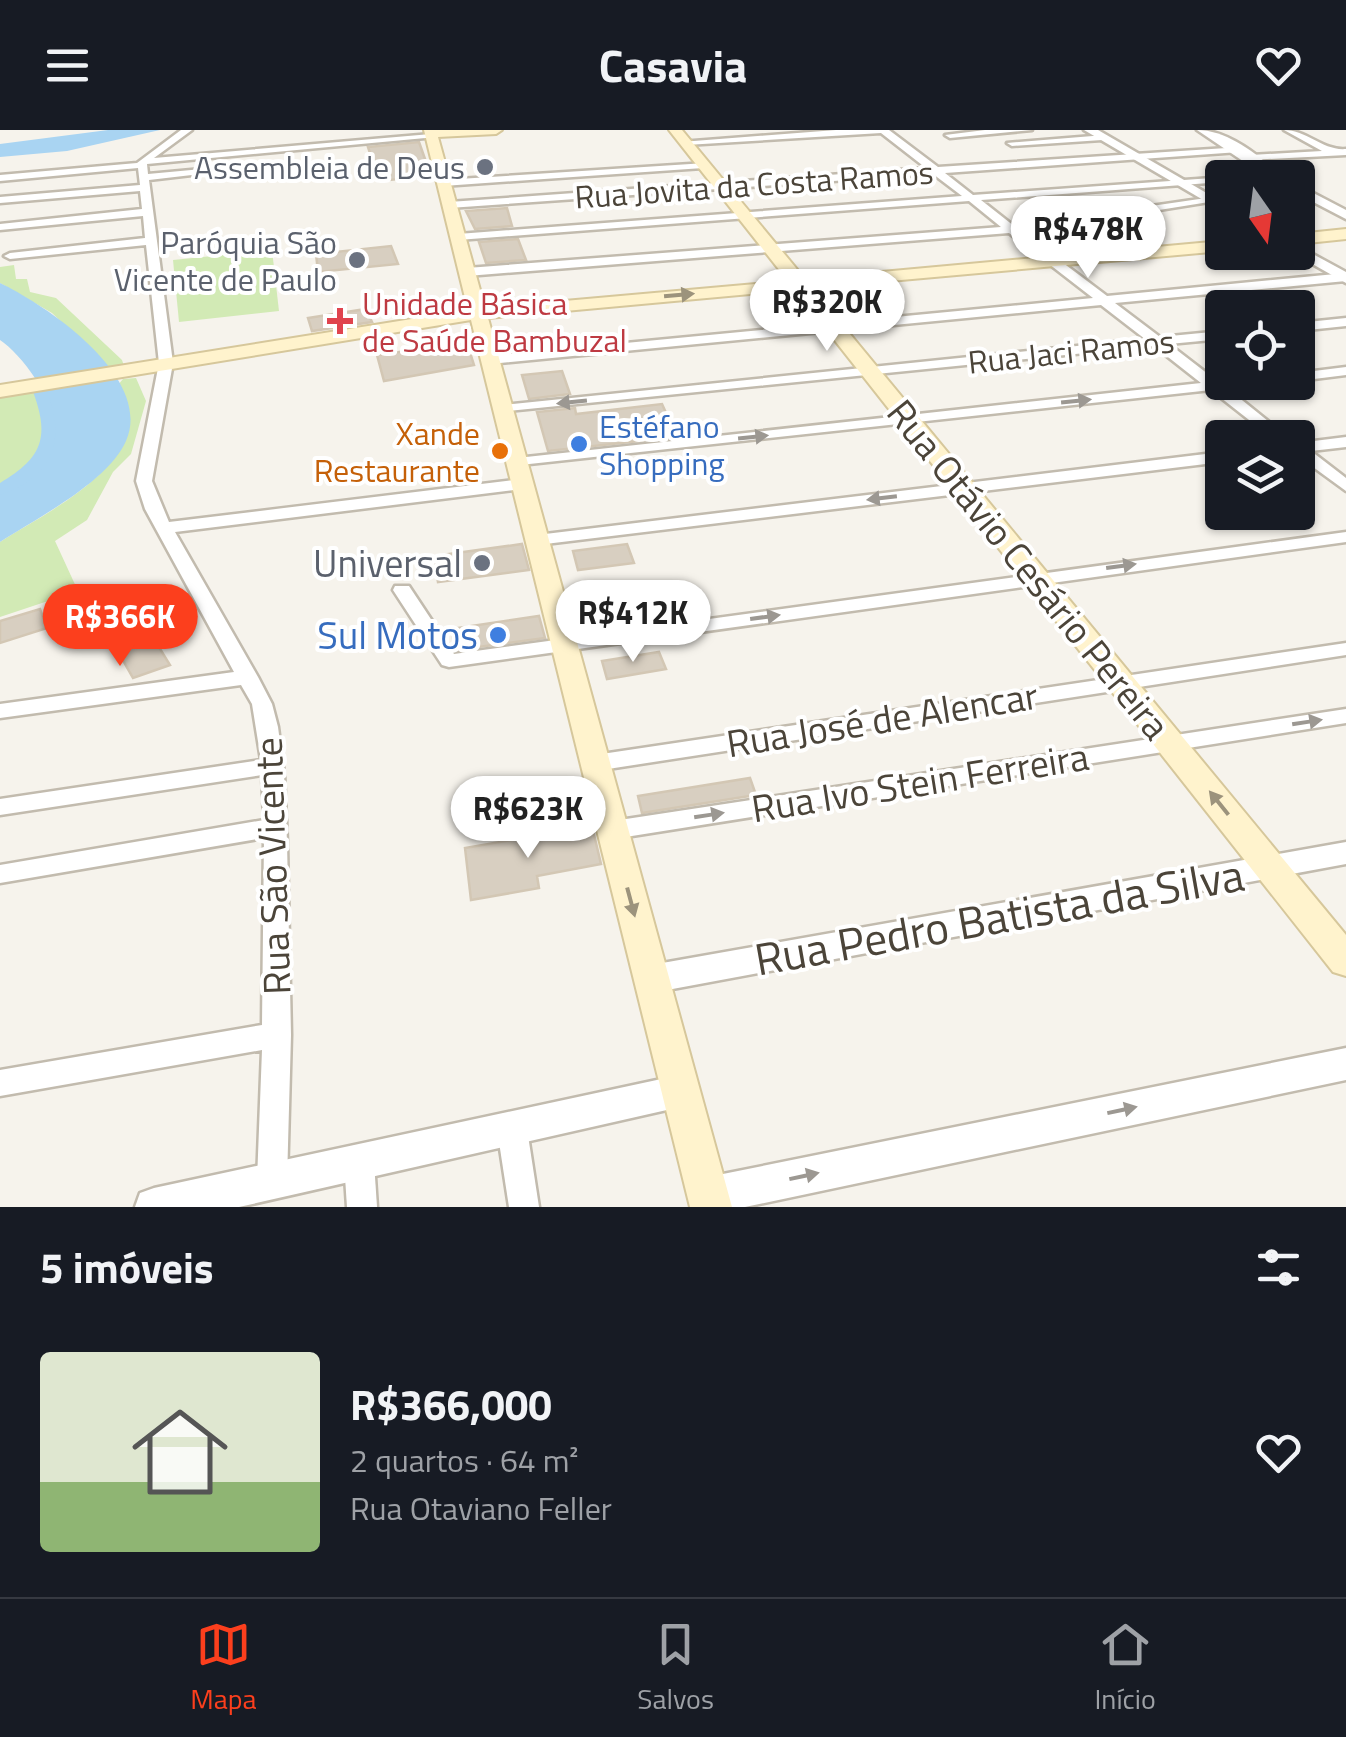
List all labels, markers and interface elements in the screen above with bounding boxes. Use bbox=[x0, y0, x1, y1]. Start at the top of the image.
text: Casavia bbox=[599, 31, 747, 99]
icon: menu bbox=[40, 38, 95, 93]
icon: heart bbox=[1251, 38, 1306, 93]
place label: Assembleia de Deus bbox=[194, 143, 465, 191]
street label: Rua Jovita da Costa Ramos bbox=[573, 148, 935, 220]
marker: Assembleia de Deus bbox=[474, 156, 496, 178]
north arrow bbox=[1205, 160, 1315, 270]
map controls bbox=[1205, 160, 1315, 530]
pin: R$478K bbox=[1007, 196, 1169, 281]
text: R$478K bbox=[1033, 204, 1143, 252]
place label: Paróquia São Vicente de Paulo bbox=[114, 218, 337, 303]
marker: Paróquia São Vicente de Paulo bbox=[346, 249, 368, 271]
pin: R$320K bbox=[746, 269, 908, 354]
text: R$320K bbox=[772, 277, 882, 325]
place label: Unidade Básica de Saúde Bambuzal bbox=[362, 279, 627, 364]
one-way arrow bbox=[664, 287, 696, 303]
button: locate bbox=[1205, 290, 1315, 400]
marker: Unidade Básica de Saúde Bambuzal bbox=[327, 308, 353, 334]
street label: Rua Jaci Ramos bbox=[965, 316, 1177, 386]
street label: Rua Otávio Cesário Pereira bbox=[873, 386, 1185, 752]
one-way arrow bbox=[1060, 393, 1092, 409]
one-way arrow bbox=[556, 394, 587, 410]
place label: Estéfano Shopping bbox=[599, 402, 725, 487]
place label: Xande Restaurante bbox=[314, 409, 480, 494]
button: layers bbox=[1205, 420, 1315, 530]
one-way arrow bbox=[737, 429, 769, 445]
marker: Estéfano Shopping bbox=[568, 433, 590, 455]
marker: Xande Restaurante bbox=[489, 440, 511, 462]
one-way arrow bbox=[866, 490, 898, 506]
place label: Universal bbox=[313, 534, 462, 592]
marker: Universal bbox=[471, 552, 493, 574]
one-way arrow bbox=[1106, 558, 1138, 574]
pin: R$412K bbox=[552, 580, 714, 665]
pin: R$366K bbox=[39, 584, 201, 669]
text: R$412K bbox=[578, 588, 688, 636]
text: R$366K bbox=[65, 592, 175, 640]
place label: Sul Motos bbox=[317, 606, 478, 664]
one-way arrow bbox=[749, 608, 781, 624]
marker: Sul Motos bbox=[487, 624, 509, 646]
street label: Rua José de Alencar bbox=[722, 666, 1042, 772]
one-way arrow bbox=[1291, 714, 1323, 729]
street label: Rua Ivo Stein Ferreira bbox=[747, 727, 1093, 837]
street label: Rua São Vicente bbox=[239, 736, 305, 996]
pin: R$623K bbox=[447, 776, 609, 861]
text: R$623K bbox=[473, 784, 583, 832]
one-way arrow bbox=[1209, 791, 1230, 816]
one-way arrow bbox=[694, 807, 725, 822]
street label: Rua Pedro Batista da Silva bbox=[749, 839, 1249, 993]
one-way arrow bbox=[624, 887, 640, 918]
one-way arrow bbox=[1107, 1102, 1138, 1118]
one-way arrow bbox=[789, 1168, 820, 1184]
text: 5 imóveis bbox=[40, 1235, 214, 1299]
icon: filters bbox=[1251, 1240, 1306, 1295]
text: R$366,000 bbox=[350, 1372, 552, 1436]
icon: home bbox=[120, 1392, 240, 1512]
icon: heart bbox=[1251, 1425, 1306, 1480]
text: 2 quartos · 64 m² bbox=[350, 1436, 579, 1484]
text: Rua Otaviano Feller bbox=[350, 1484, 612, 1532]
tab: Mapa bbox=[190, 1617, 257, 1720]
tab: Salvos bbox=[637, 1617, 714, 1720]
tab: Início bbox=[1094, 1617, 1156, 1720]

